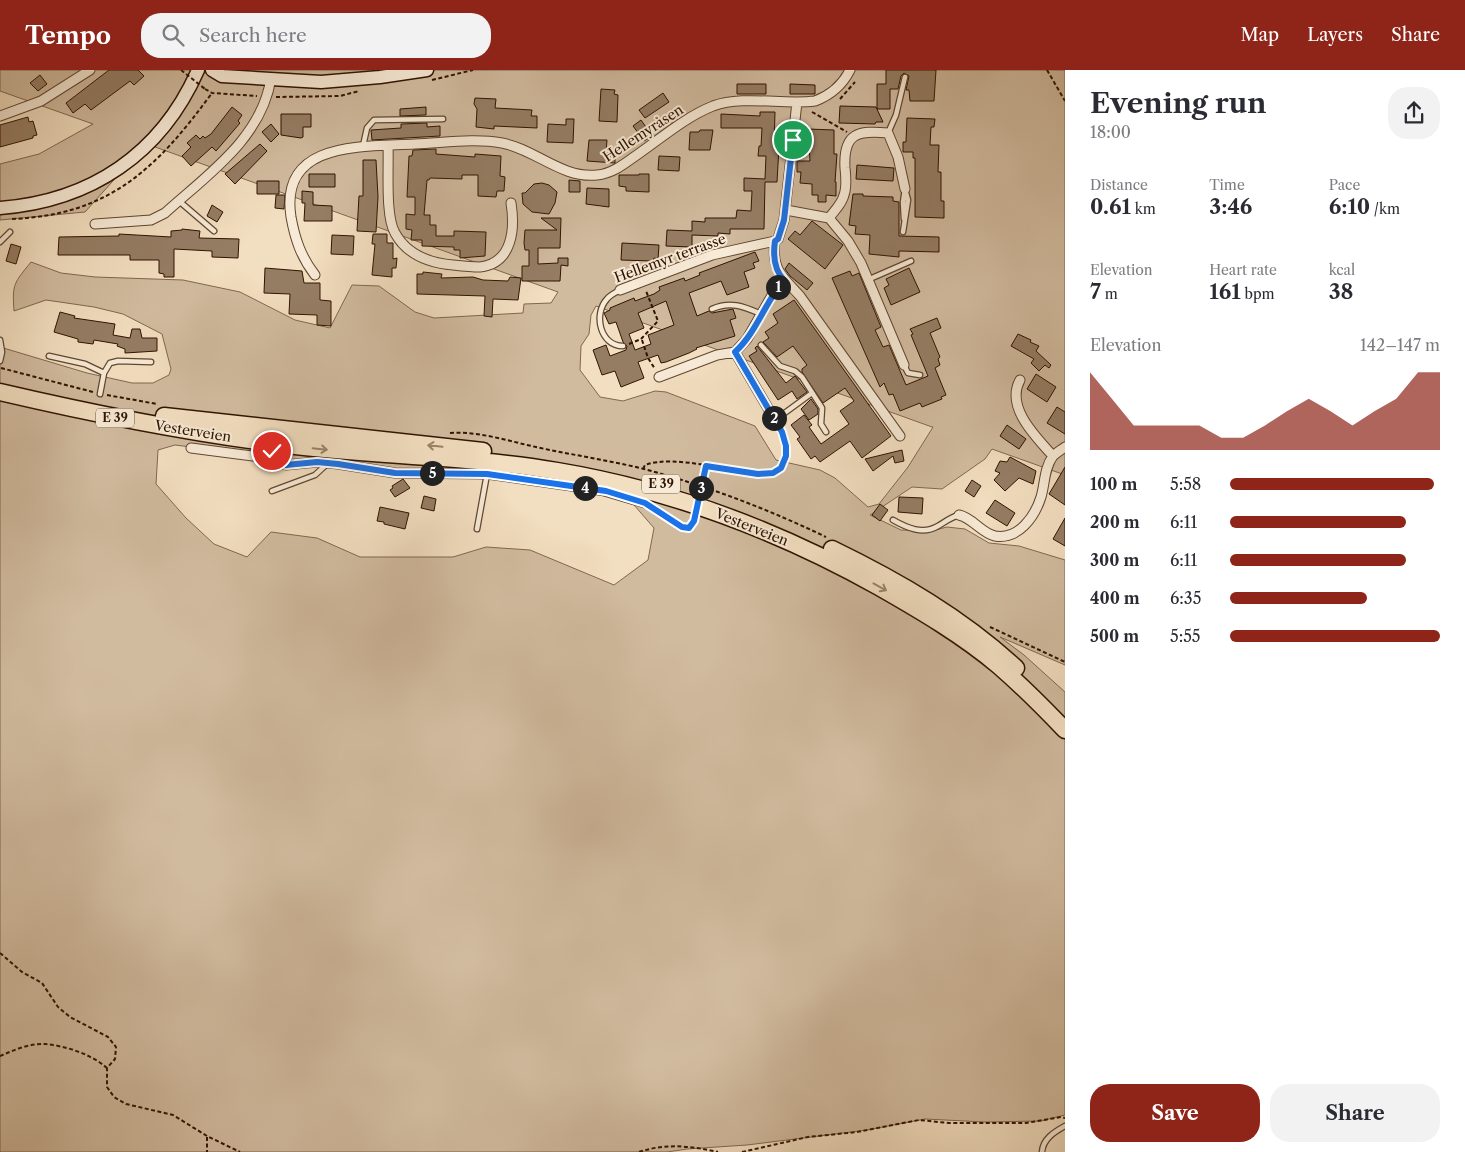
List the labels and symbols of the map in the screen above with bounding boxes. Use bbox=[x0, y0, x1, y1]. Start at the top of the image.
street label: Hellemyråsen bbox=[599, 100, 687, 166]
pin bbox=[772, 119, 814, 161]
street label: Hellemyr terrasse bbox=[612, 229, 728, 287]
pin: 1 bbox=[766, 274, 790, 300]
pin: 2 bbox=[762, 406, 786, 430]
road number: E 39 bbox=[96, 408, 134, 428]
street label: Vesterveien bbox=[152, 416, 233, 446]
pin bbox=[251, 430, 293, 472]
one-way arrow bbox=[427, 441, 443, 451]
one-way arrow bbox=[312, 444, 328, 454]
pin: 5 bbox=[420, 460, 444, 486]
road number: E 39 bbox=[642, 474, 680, 494]
pin: 4 bbox=[572, 476, 598, 500]
pin: 3 bbox=[688, 476, 714, 500]
street label: Vesterveien bbox=[712, 504, 791, 550]
one-way arrow bbox=[872, 583, 886, 593]

